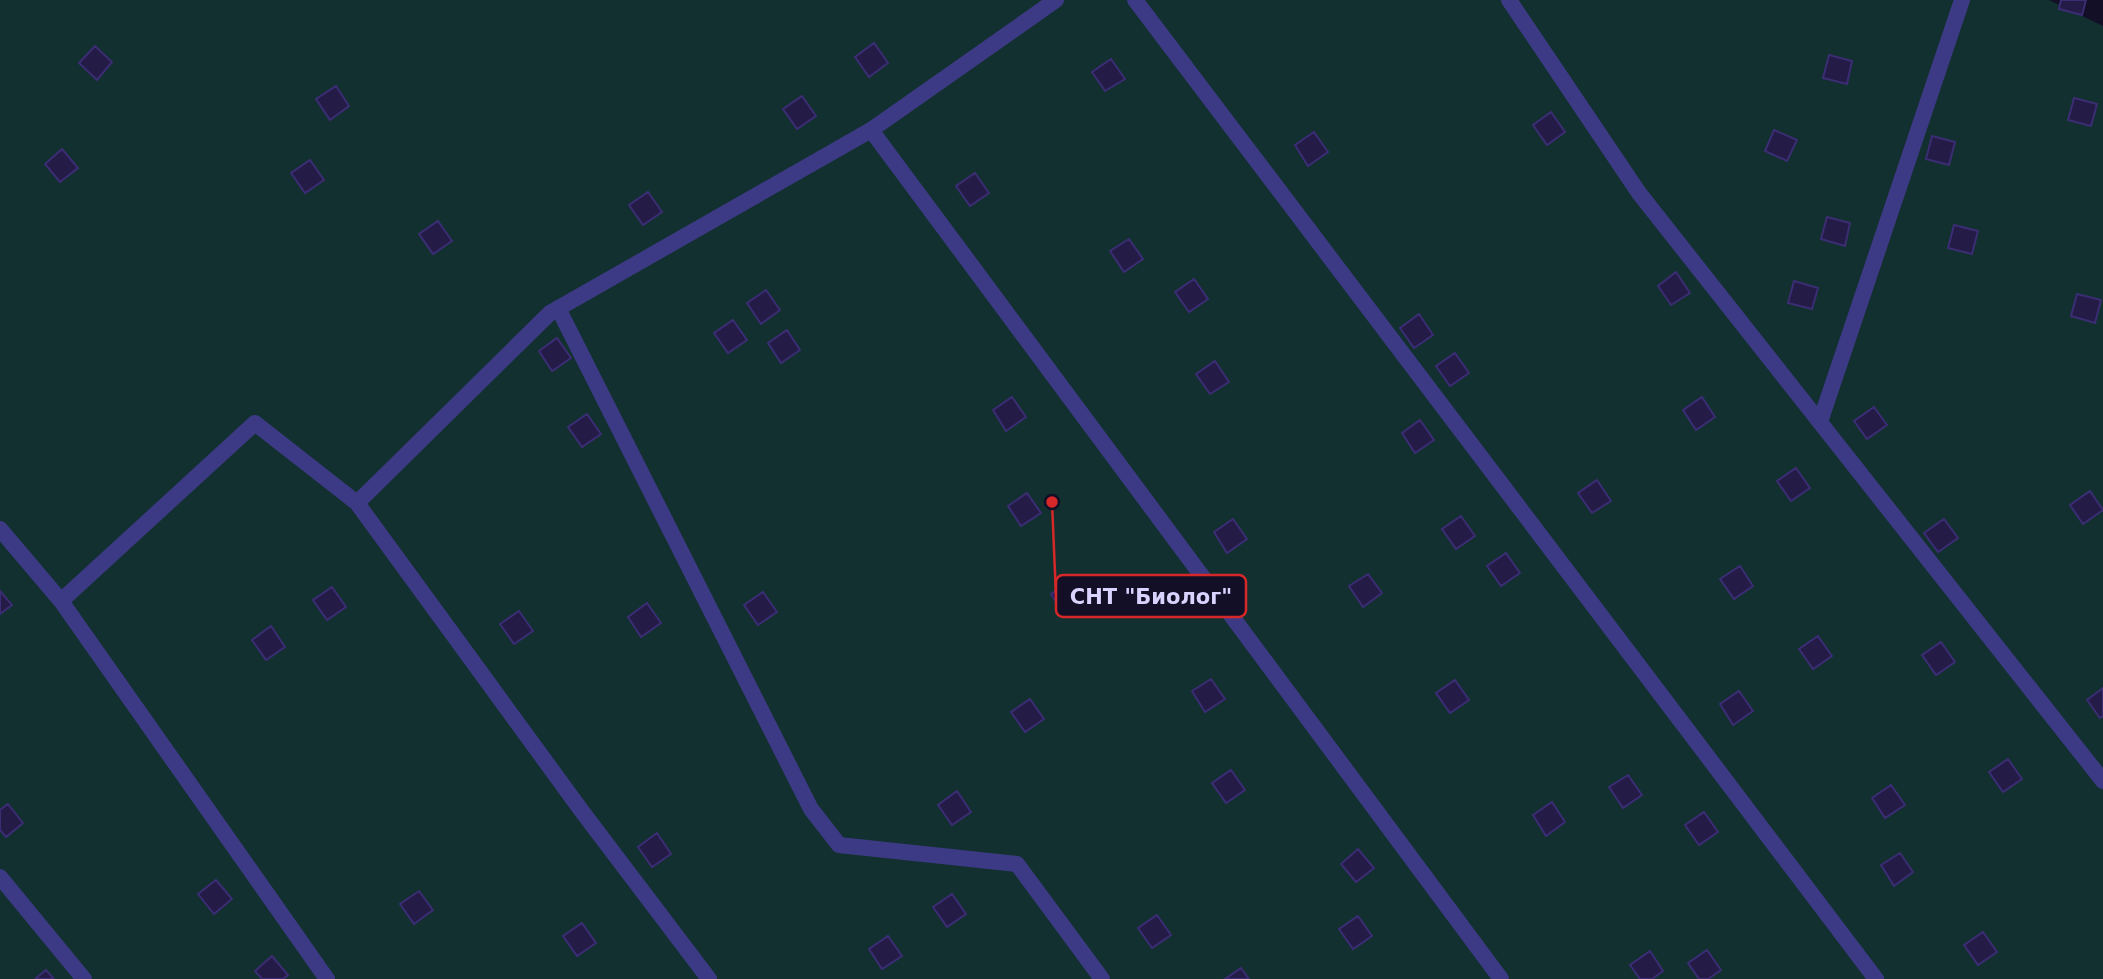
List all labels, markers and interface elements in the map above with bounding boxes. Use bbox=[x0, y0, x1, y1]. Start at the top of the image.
callout: СНТ "Биолог" bbox=[1056, 575, 1246, 617]
text: СНТ "Биолог" bbox=[1070, 585, 1232, 609]

